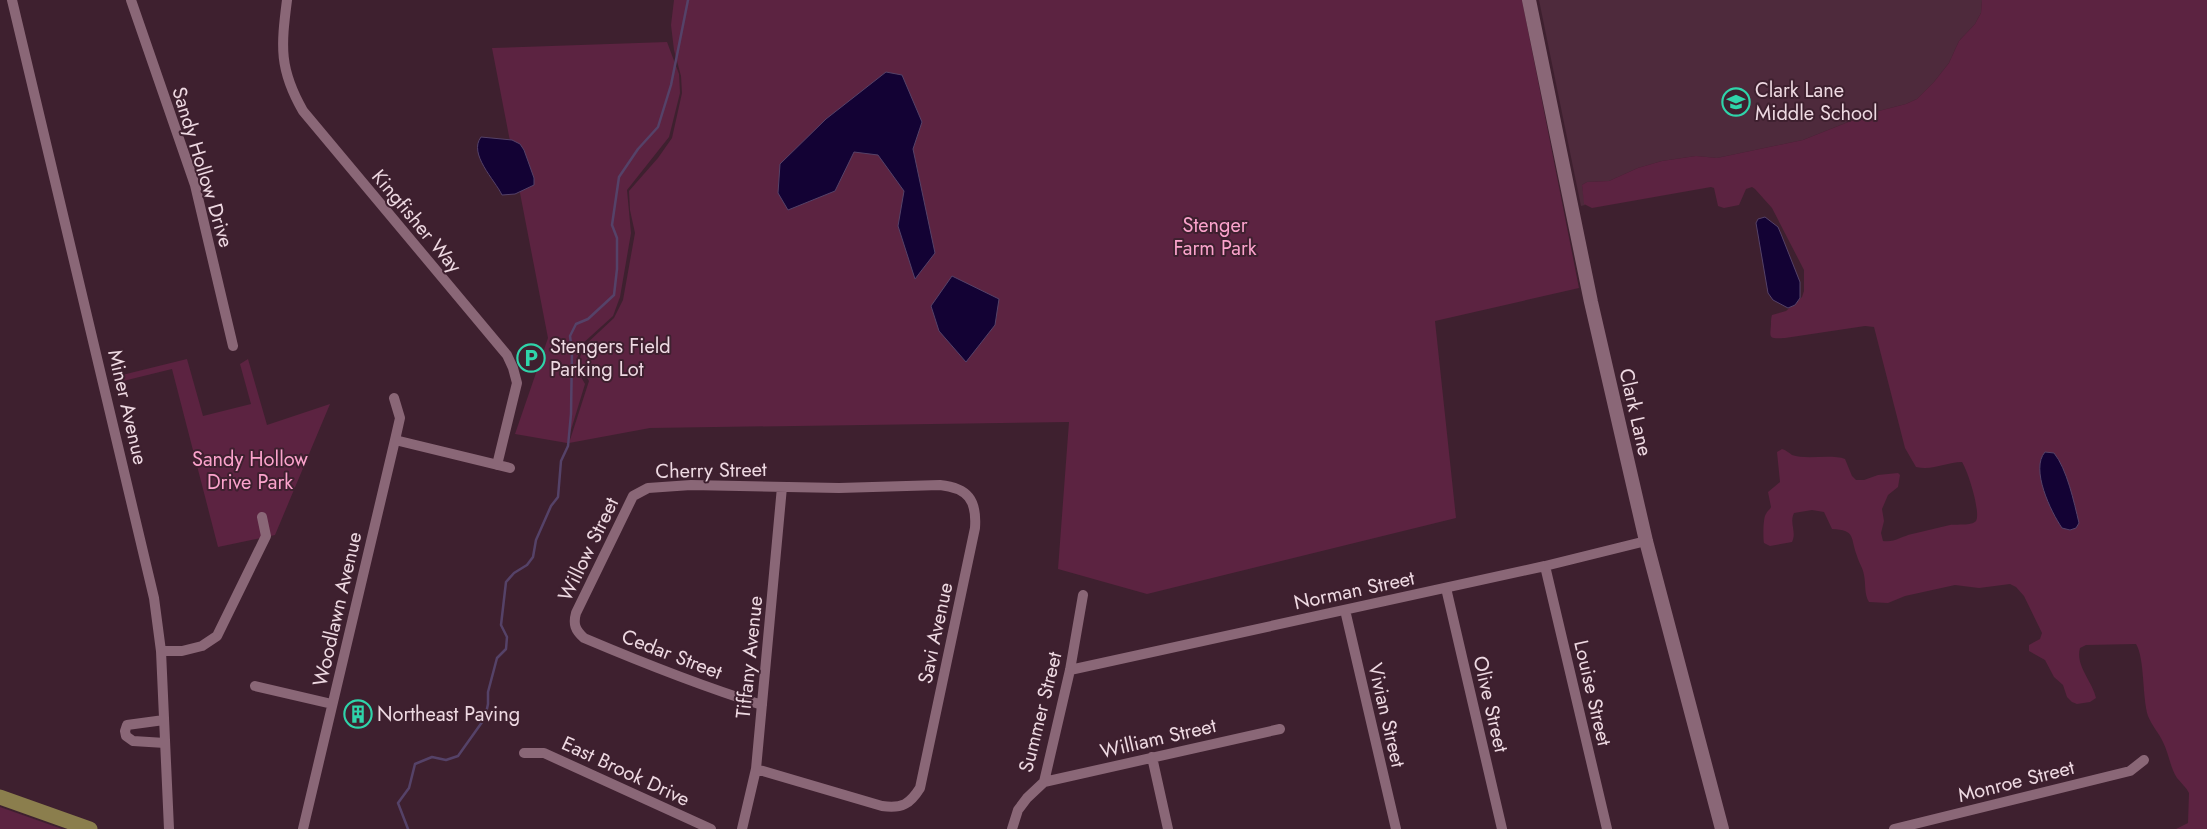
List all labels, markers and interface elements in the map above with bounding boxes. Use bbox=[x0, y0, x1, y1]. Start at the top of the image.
place label: Clark Lane Middle School bbox=[1755, 76, 1878, 128]
street label: Sandy Hollow Drive bbox=[164, 83, 241, 251]
school or university icon: Clark Lane Middle School bbox=[1721, 87, 1751, 117]
street label: Kingfisher Way bbox=[365, 163, 469, 279]
park label: Stenger Farm Park bbox=[1173, 211, 1257, 263]
place label: Stengers Field Parking Lot bbox=[550, 332, 671, 384]
parking icon: Stengers Field Parking Lot bbox=[516, 343, 546, 373]
street label: Miner Avenue bbox=[100, 347, 155, 468]
street label: Clark Lane bbox=[1611, 365, 1660, 459]
park label: Sandy Hollow Drive Park bbox=[192, 445, 308, 497]
street label: Cherry Street bbox=[655, 455, 767, 486]
street label: Willow Street bbox=[551, 492, 626, 606]
street label: Woodlawn Avenue bbox=[306, 529, 369, 689]
street label: Norman Street bbox=[1291, 564, 1417, 617]
street label: Savi Avenue bbox=[911, 580, 960, 686]
street label: Tiffany Avenue bbox=[729, 594, 770, 720]
street label: Cedar Street bbox=[617, 622, 726, 687]
street label: Louise Street bbox=[1566, 637, 1619, 749]
street label: Summer Street bbox=[1011, 648, 1070, 776]
street label: Olive Street bbox=[1465, 653, 1516, 755]
street label: Vivian Street bbox=[1360, 660, 1413, 770]
building icon: Northeast Paving bbox=[343, 699, 373, 729]
place label: Northeast Paving bbox=[377, 700, 520, 729]
street label: William Street bbox=[1097, 711, 1219, 766]
street label: East Brook Drive bbox=[557, 729, 695, 814]
street label: Monroe Street bbox=[1955, 753, 2078, 810]

